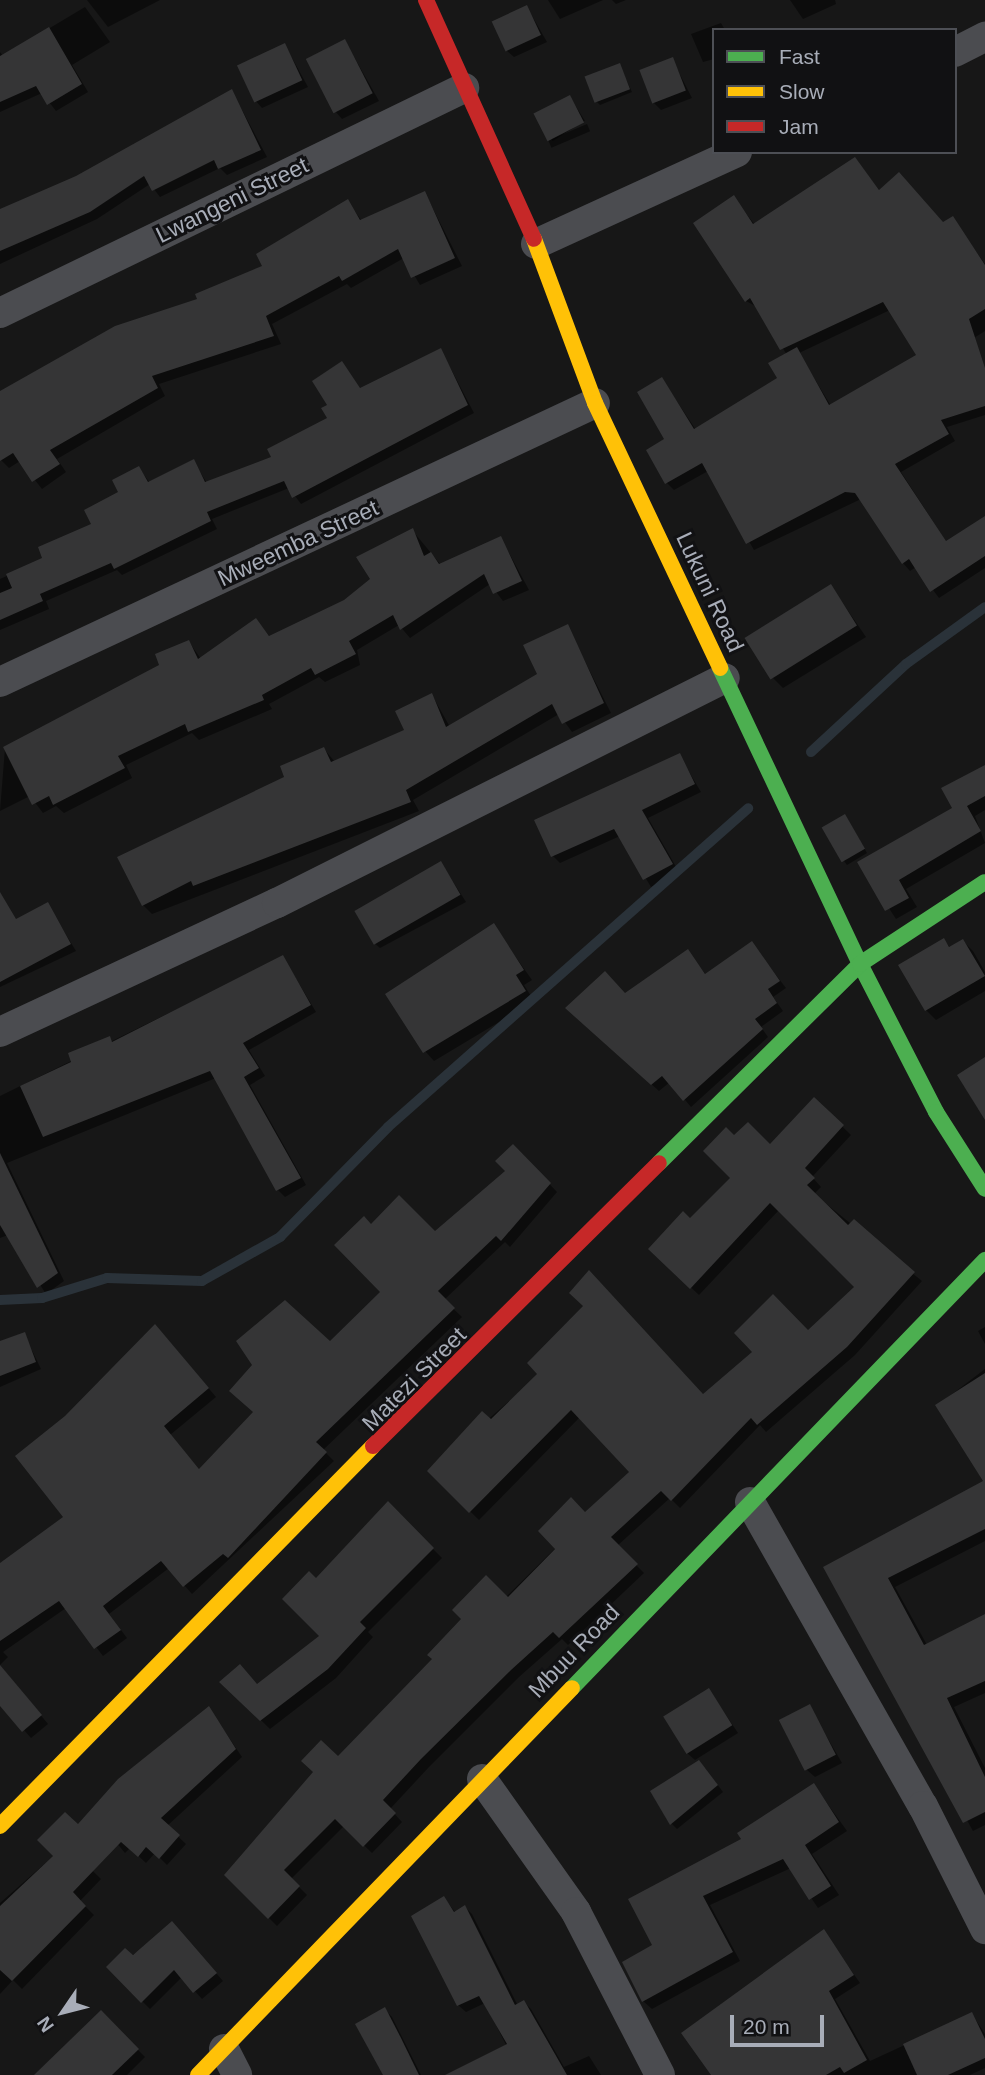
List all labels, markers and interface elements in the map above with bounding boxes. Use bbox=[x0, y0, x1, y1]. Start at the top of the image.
legend bbox=[712, 28, 957, 154]
text: Fast bbox=[779, 45, 820, 68]
text: Slow bbox=[779, 80, 825, 103]
text: Jam bbox=[779, 115, 819, 138]
street label: Lwangeni Street bbox=[151, 151, 313, 249]
street label: Mweemba Street bbox=[213, 494, 383, 592]
street label: Lukuni Road bbox=[670, 528, 750, 656]
street label: Matezi Street bbox=[356, 1321, 472, 1437]
street label: Mbuu Road bbox=[523, 1599, 625, 1703]
north arrow bbox=[28, 1977, 98, 2047]
scale bar bbox=[733, 2002, 828, 2046]
text: N bbox=[33, 2013, 58, 2036]
text: 20 m bbox=[743, 2015, 790, 2038]

